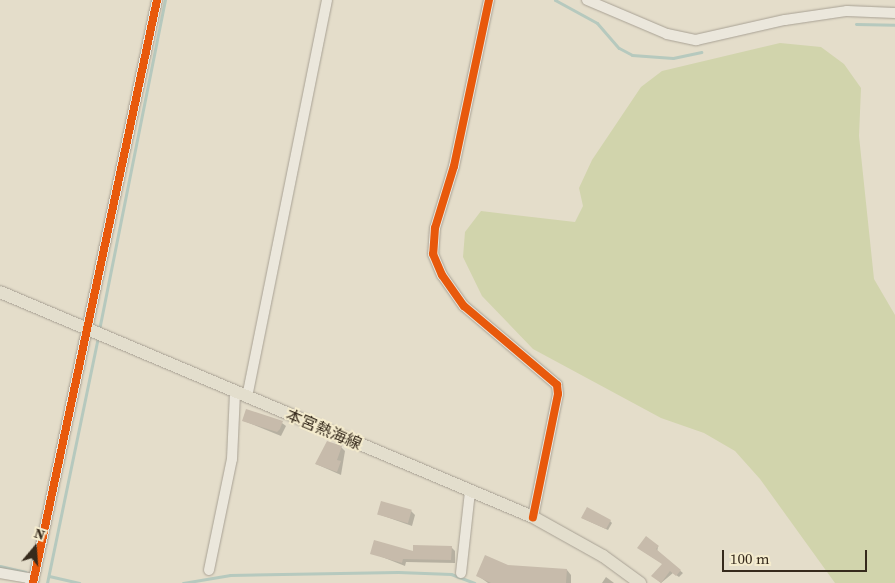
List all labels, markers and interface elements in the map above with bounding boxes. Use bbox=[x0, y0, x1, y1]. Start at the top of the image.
street label: 本宮熱海線 bbox=[283, 405, 365, 453]
north arrow bbox=[10, 523, 60, 573]
text: N bbox=[32, 523, 48, 545]
scale bar bbox=[725, 540, 870, 572]
text: 100 m bbox=[730, 548, 770, 569]

